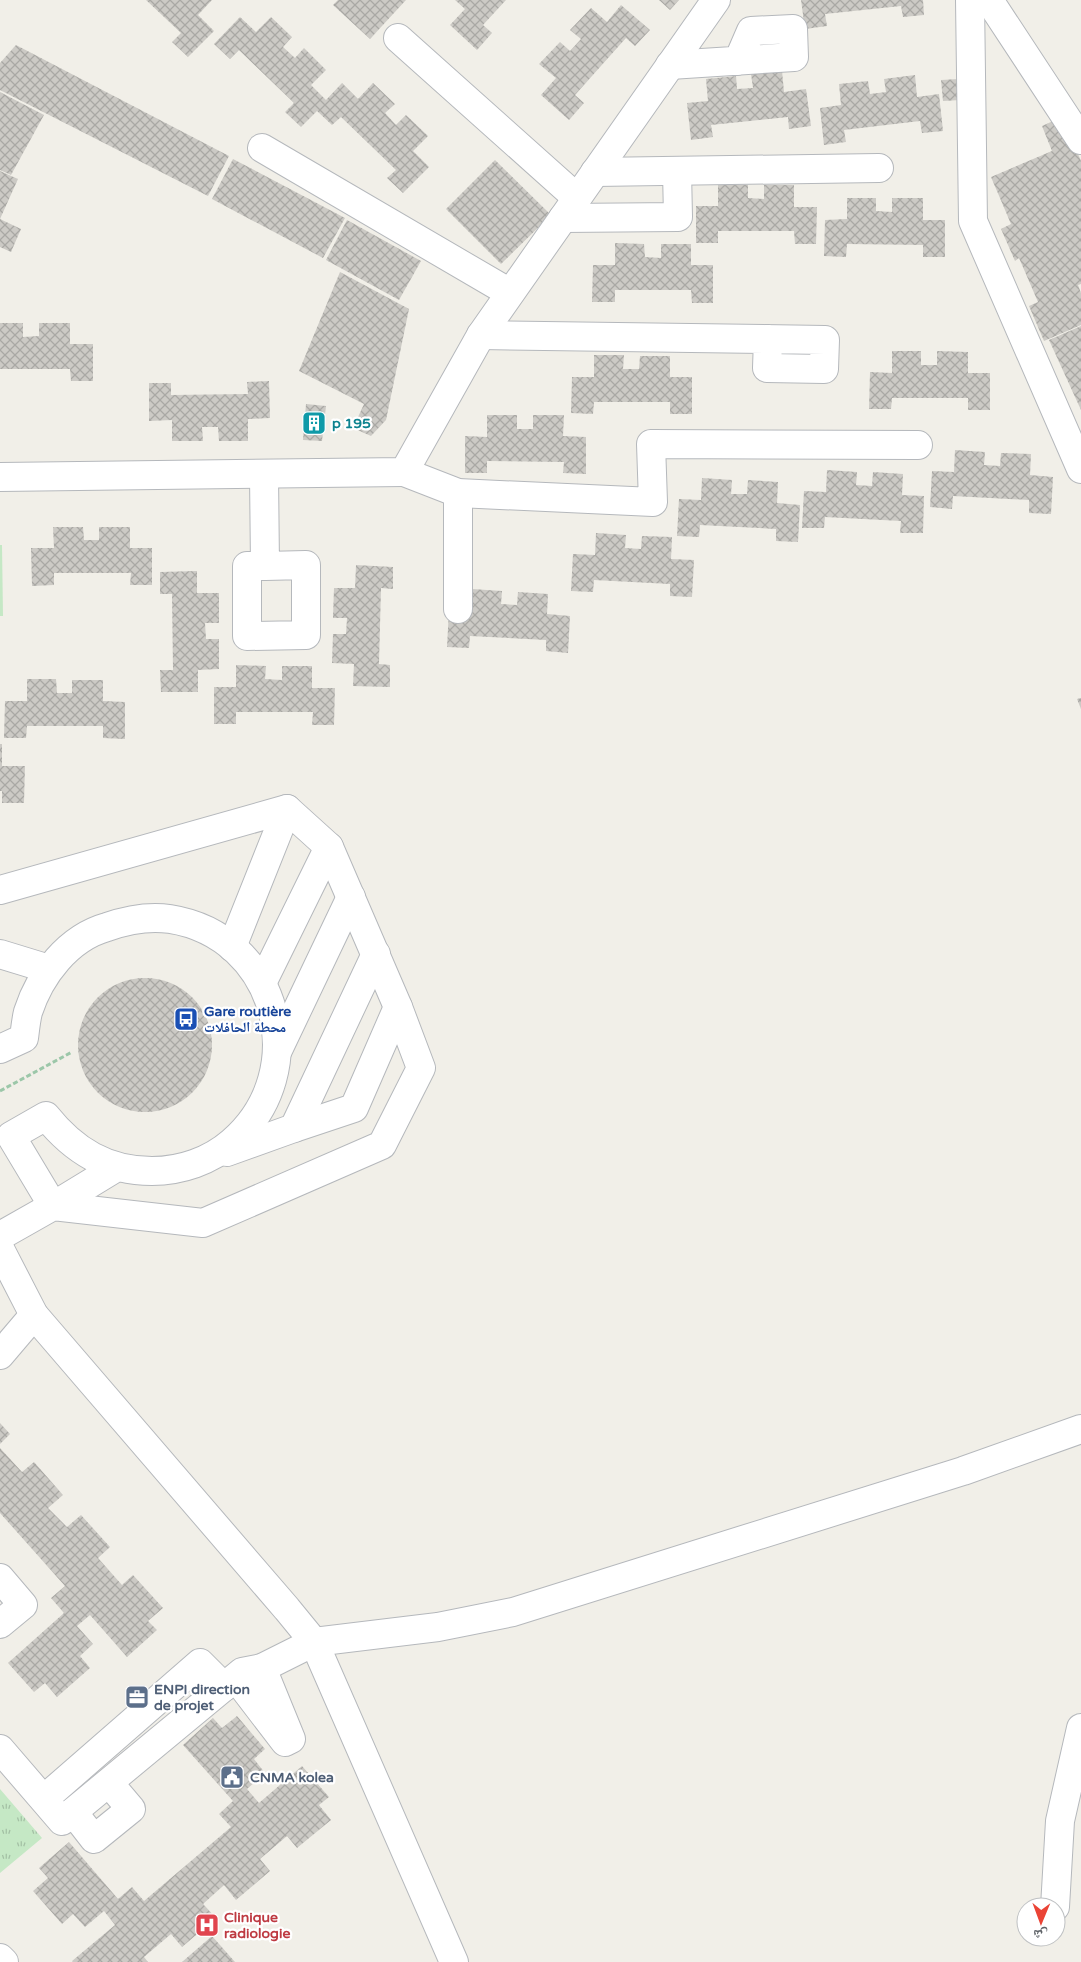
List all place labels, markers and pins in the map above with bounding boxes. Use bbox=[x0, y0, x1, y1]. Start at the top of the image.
building icon: p 195 bbox=[301, 410, 327, 436]
place label: p 195 bbox=[332, 415, 371, 432]
place label: Gare routière محطة الحافلات bbox=[204, 1003, 291, 1036]
bus stop icon: Gare routière محطة الحافلات bbox=[173, 1006, 199, 1032]
place label: ENPI direction de projet bbox=[154, 1681, 250, 1714]
office icon: ENPI direction de projet bbox=[124, 1684, 150, 1710]
public building icon: CNMA kolea bbox=[219, 1764, 245, 1790]
place label: CNMA kolea bbox=[250, 1769, 334, 1786]
place label: Clinique radiologie bbox=[224, 1909, 290, 1942]
hospital icon: Clinique radiologie bbox=[194, 1912, 220, 1938]

